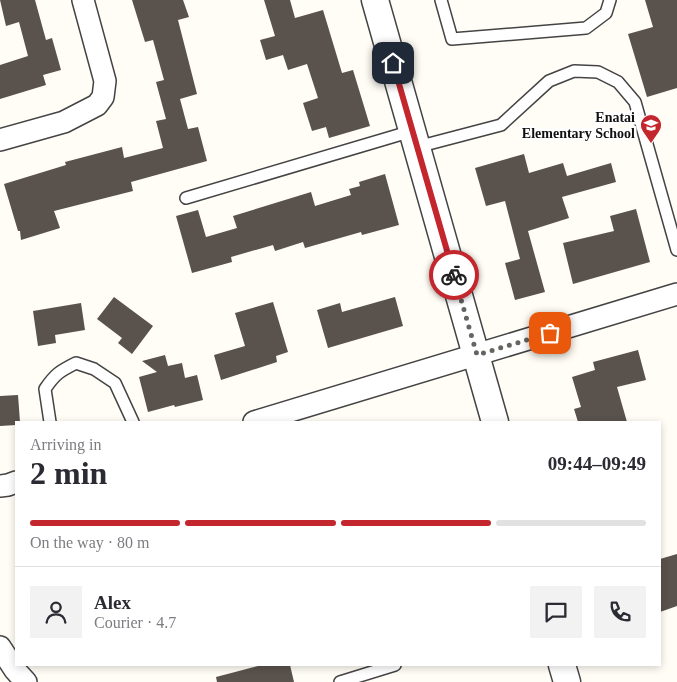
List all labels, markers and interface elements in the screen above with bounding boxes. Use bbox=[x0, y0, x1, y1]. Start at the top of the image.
pin bbox=[372, 42, 414, 84]
icon: home bbox=[379, 49, 407, 77]
place label: Enatai Elementary School bbox=[522, 110, 635, 141]
school or university icon: Enatai Elementary School bbox=[639, 113, 663, 144]
courier bbox=[429, 250, 479, 300]
icon: bike bbox=[440, 261, 468, 289]
pin bbox=[529, 312, 571, 354]
icon: bag bbox=[536, 319, 564, 347]
text: Arriving in bbox=[30, 436, 102, 453]
text: 09:44–09:49 bbox=[548, 453, 646, 474]
text: 2 min bbox=[30, 455, 107, 491]
text: On the way · 80 m bbox=[30, 534, 150, 551]
button: person bbox=[30, 586, 82, 638]
button: chat bbox=[530, 586, 582, 638]
button: phone bbox=[594, 586, 646, 638]
text: Alex bbox=[94, 592, 131, 613]
text: Courier · 4.7 bbox=[94, 614, 176, 631]

